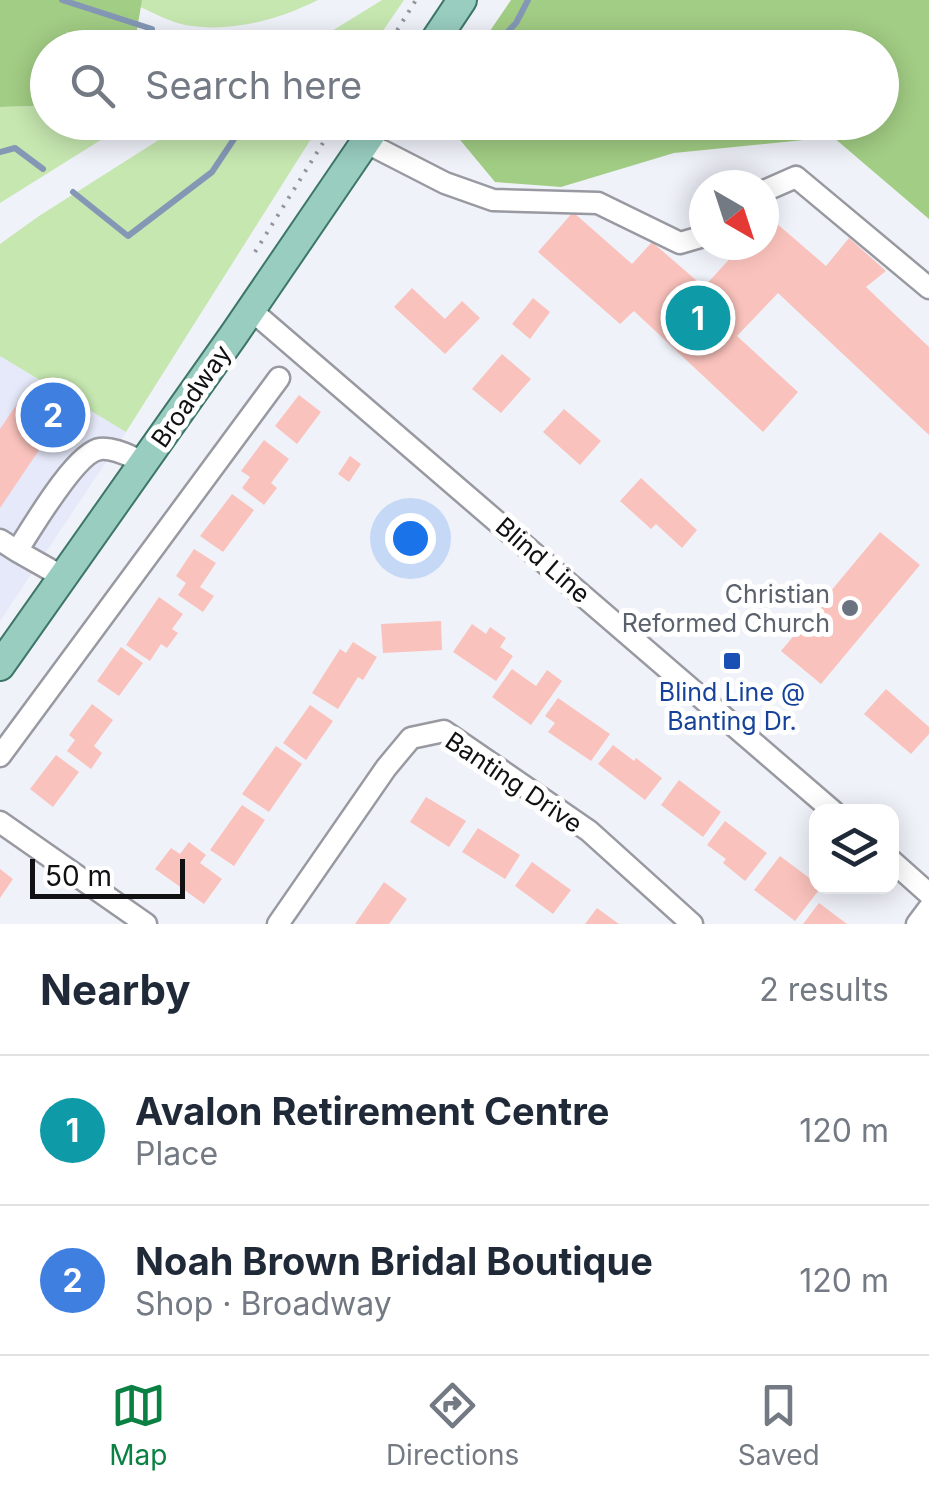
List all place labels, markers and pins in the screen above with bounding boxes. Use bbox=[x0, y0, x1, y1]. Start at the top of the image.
pin: 1 bbox=[666, 280, 730, 356]
pin: 2 bbox=[20, 378, 86, 452]
place label: Christian Reformed Church bbox=[622, 579, 830, 638]
marker: Christian Reformed Church bbox=[839, 597, 861, 619]
marker: Blind Line @ Banting Dr. bbox=[721, 650, 743, 672]
place label: Blind Line @ Banting Dr. bbox=[659, 677, 805, 736]

